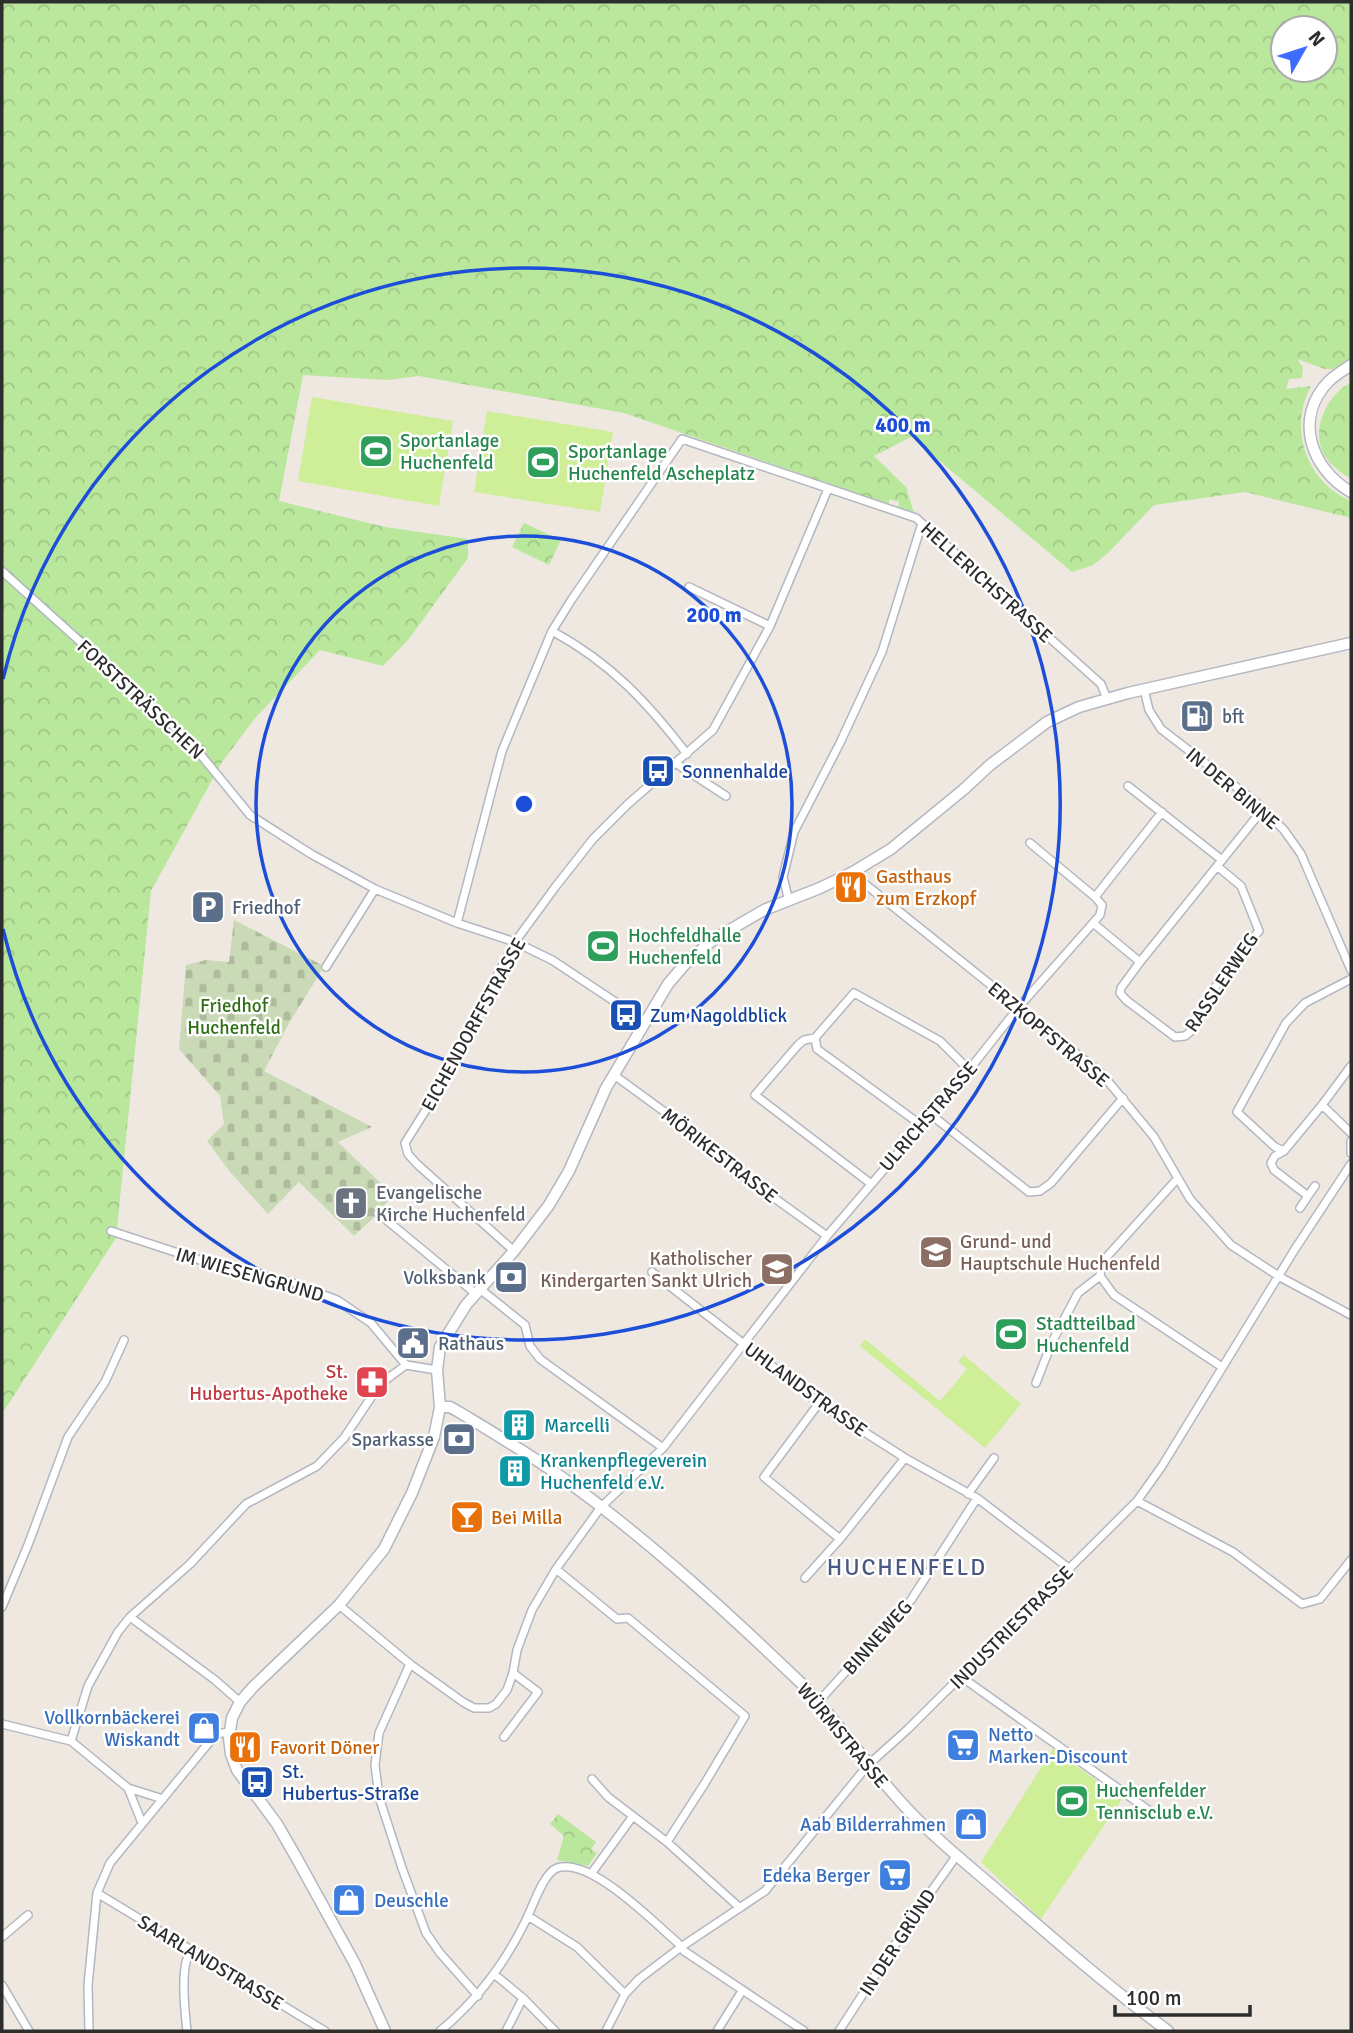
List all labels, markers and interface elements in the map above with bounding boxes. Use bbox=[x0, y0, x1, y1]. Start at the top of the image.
north arrow bbox=[1269, 14, 1339, 84]
text: N bbox=[1303, 26, 1330, 52]
text: 400 m bbox=[875, 412, 931, 438]
place label: Sportanlage Huchenfeld bbox=[400, 429, 499, 475]
sports icon: Sportanlage Huchenfeld bbox=[357, 432, 395, 470]
place label: Sportanlage Huchenfeld Ascheplatz bbox=[568, 440, 755, 486]
sports icon: Sportanlage Huchenfeld Ascheplatz bbox=[524, 443, 562, 481]
street label: HELLERICHSTRASSE bbox=[915, 517, 1057, 648]
text: 200 m bbox=[686, 602, 742, 628]
street label: FORSTSTRÄSSCHEN bbox=[72, 635, 209, 765]
fuel station icon: bft bbox=[1178, 697, 1216, 735]
place label: bft bbox=[1222, 705, 1244, 729]
street label: IN DER BINNE bbox=[1181, 743, 1284, 835]
bus stop icon: Sonnenhalde bbox=[639, 752, 677, 790]
place label: Sonnenhalde bbox=[682, 760, 788, 784]
centre of rings bbox=[512, 792, 536, 816]
place label: Gasthaus zum Erzkopf bbox=[876, 865, 978, 911]
restaurant icon: Gasthaus zum Erzkopf bbox=[832, 868, 870, 906]
parking icon: Friedhof bbox=[189, 888, 227, 926]
place label: Friedhof bbox=[232, 896, 302, 920]
place label: Hochfeldhalle Huchenfeld bbox=[628, 924, 741, 970]
sports icon: Hochfeldhalle Huchenfeld bbox=[584, 927, 622, 965]
street label: RASSLERWEG bbox=[1180, 928, 1264, 1037]
street label: EICHENDORFFSTRASSE bbox=[416, 934, 532, 1115]
street label: ERZKOPFSTRASSE bbox=[983, 977, 1114, 1093]
park label: Friedhof Huchenfeld bbox=[187, 994, 281, 1040]
bus stop icon: Zum Nagoldblick bbox=[607, 996, 645, 1034]
place label: Zum Nagoldblick bbox=[650, 1004, 787, 1028]
street label: ULRICHSTRASSE bbox=[874, 1057, 983, 1177]
street label: MÖRIKESTRASSE bbox=[656, 1103, 782, 1209]
place label: Evangelische Kirche Huchenfeld bbox=[376, 1181, 526, 1227]
church icon: Evangelische Kirche Huchenfeld bbox=[332, 1184, 370, 1222]
place label: Grund- und Hauptschule Huchenfeld bbox=[960, 1230, 1160, 1276]
school or university icon: Grund- und Hauptschule Huchenfeld bbox=[917, 1233, 955, 1271]
street label: IM WIESENGRUND bbox=[173, 1242, 327, 1308]
place label: Katholischer Kindergarten Sankt Ulrich bbox=[540, 1247, 752, 1293]
school or university icon: Katholischer Kindergarten Sankt Ulrich bbox=[758, 1250, 796, 1288]
bank icon: Volksbank bbox=[492, 1258, 530, 1296]
place label: Volksbank bbox=[403, 1266, 486, 1290]
place label: Stadtteilbad Huchenfeld bbox=[1036, 1312, 1136, 1358]
sports icon: Stadtteilbad Huchenfeld bbox=[992, 1315, 1030, 1353]
public building icon: Rathaus bbox=[394, 1324, 432, 1362]
place label: Rathaus bbox=[438, 1332, 504, 1356]
street label: UHLANDSTRASSE bbox=[739, 1337, 872, 1443]
place label: St. Hubertus-Apotheke bbox=[189, 1360, 348, 1406]
pharmacy icon: St. Hubertus-Apotheke bbox=[353, 1363, 391, 1401]
building icon: Marcelli bbox=[500, 1406, 538, 1444]
place label: Marcelli bbox=[544, 1414, 610, 1438]
bank icon: Sparkasse bbox=[440, 1420, 478, 1458]
place label: Sparkasse bbox=[351, 1428, 434, 1452]
place label: Krankenpflegeverein Huchenfeld e.V. bbox=[540, 1449, 707, 1495]
building icon: Krankenpflegeverein Huchenfeld e.V. bbox=[496, 1452, 534, 1490]
bar icon: Bei Milla bbox=[448, 1498, 486, 1536]
place label: Bei Milla bbox=[491, 1506, 562, 1530]
district label: HUCHENFELD bbox=[827, 1553, 987, 1582]
street label: INDUSTRIESTRASSE bbox=[945, 1561, 1079, 1695]
street label: BINNEWEG bbox=[838, 1595, 918, 1680]
street label: WÜRMSTRASSE bbox=[791, 1678, 893, 1793]
place label: Vollkornbäckerei Wiskandt bbox=[44, 1706, 180, 1752]
shop icon: Vollkornbäckerei Wiskandt bbox=[185, 1709, 223, 1747]
place label: Netto Marken-Discount bbox=[988, 1723, 1128, 1769]
supermarket icon: Netto Marken-Discount bbox=[944, 1726, 982, 1764]
restaurant icon: Favorit Döner bbox=[226, 1728, 264, 1766]
place label: Favorit Döner bbox=[270, 1736, 379, 1760]
place label: St. Hubertus-Straße bbox=[282, 1760, 419, 1806]
bus stop icon: St. Hubertus-Straße bbox=[238, 1763, 276, 1801]
place label: Huchenfelder Tennisclub e.V. bbox=[1096, 1779, 1213, 1825]
sports icon: Huchenfelder Tennisclub e.V. bbox=[1053, 1782, 1091, 1820]
shop icon: Aab Bilderrahmen bbox=[952, 1805, 990, 1843]
place label: Aab Bilderrahmen bbox=[800, 1813, 946, 1837]
supermarket icon: Edeka Berger bbox=[876, 1856, 914, 1894]
place label: Edeka Berger bbox=[762, 1864, 870, 1888]
shop icon: Deuschle bbox=[330, 1881, 368, 1919]
street label: IN DER GRÜND bbox=[854, 1885, 941, 2001]
place label: Deuschle bbox=[374, 1889, 449, 1913]
street label: SAARLANDSTRASSE bbox=[133, 1910, 288, 2016]
scale bar bbox=[1115, 1974, 1250, 2018]
text: 100 m bbox=[1126, 1985, 1181, 2011]

